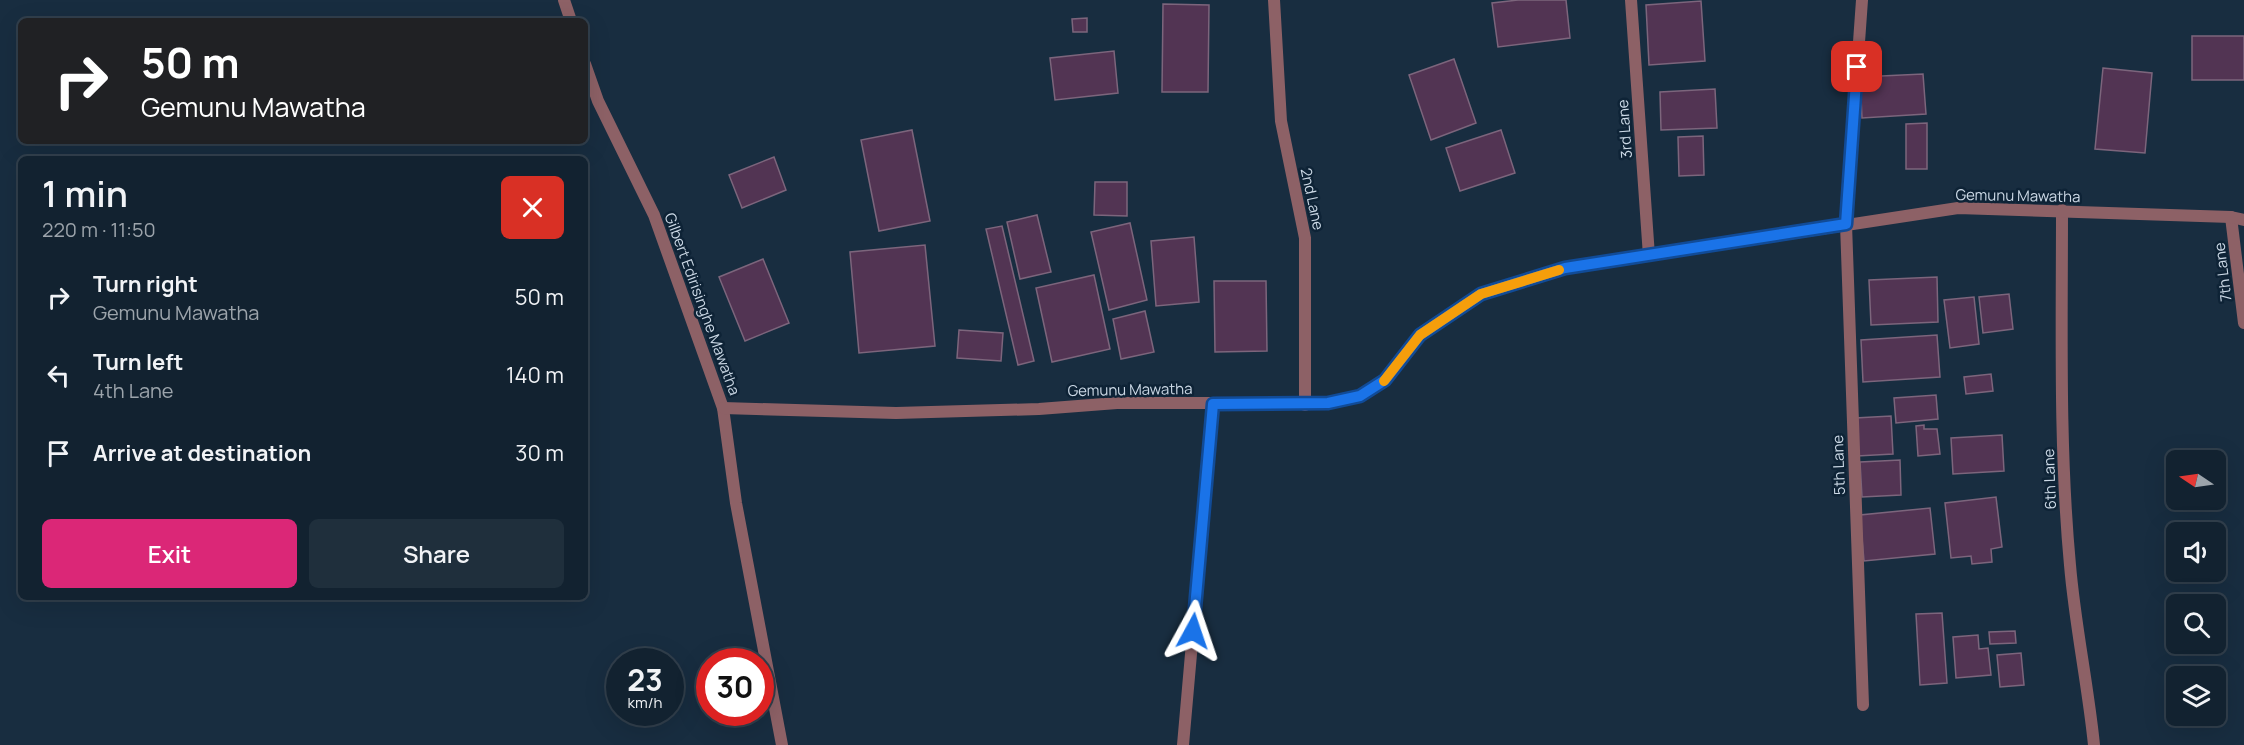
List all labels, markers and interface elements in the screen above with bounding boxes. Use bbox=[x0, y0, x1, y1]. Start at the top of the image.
text: 50 m bbox=[141, 33, 239, 91]
pin bbox=[1831, 41, 1882, 92]
icon: right bbox=[42, 42, 120, 120]
icon: arrive bbox=[1840, 50, 1873, 83]
text: Gemunu Mawatha bbox=[141, 88, 366, 125]
street label: 3rd Lane bbox=[1612, 99, 1637, 159]
street label: 2nd Lane bbox=[1296, 166, 1329, 232]
text: 1 min bbox=[42, 169, 128, 218]
button: close bbox=[501, 176, 564, 239]
street label: Gemunu Mawatha bbox=[1955, 184, 2081, 207]
street label: Gilbert Edirisinghe Mawatha bbox=[660, 210, 745, 398]
text: 220 m · 11:50 bbox=[42, 216, 156, 243]
street label: 7th Lane bbox=[2208, 241, 2237, 303]
text: Turn right bbox=[93, 269, 198, 299]
icon: right bbox=[42, 281, 75, 314]
text: 50 m bbox=[515, 282, 564, 312]
text: Gemunu Mawatha bbox=[93, 299, 259, 326]
text: Turn left bbox=[93, 347, 183, 377]
icon: left bbox=[42, 359, 75, 392]
text: 140 m bbox=[506, 360, 564, 390]
text: 4th Lane bbox=[93, 377, 174, 404]
street label: Gemunu Mawatha bbox=[1067, 378, 1193, 401]
street label: 5th Lane bbox=[1827, 434, 1850, 495]
icon: arrive bbox=[42, 437, 75, 470]
text: Arrive at destination bbox=[93, 438, 311, 468]
text: 30 m bbox=[515, 438, 564, 468]
street label: 6th Lane bbox=[2038, 448, 2061, 510]
north arrow bbox=[2166, 450, 2226, 510]
map controls bbox=[2166, 450, 2226, 726]
button: Exit bbox=[42, 519, 297, 588]
button: Share bbox=[309, 519, 564, 588]
button: sound bbox=[2166, 522, 2226, 582]
button: search bbox=[2166, 594, 2226, 654]
position arrow bbox=[1161, 599, 1225, 663]
speed limit sign: 30 bbox=[696, 648, 774, 726]
text: 23 bbox=[627, 659, 663, 700]
button: layers bbox=[2166, 666, 2226, 726]
text: km/h bbox=[628, 692, 662, 713]

